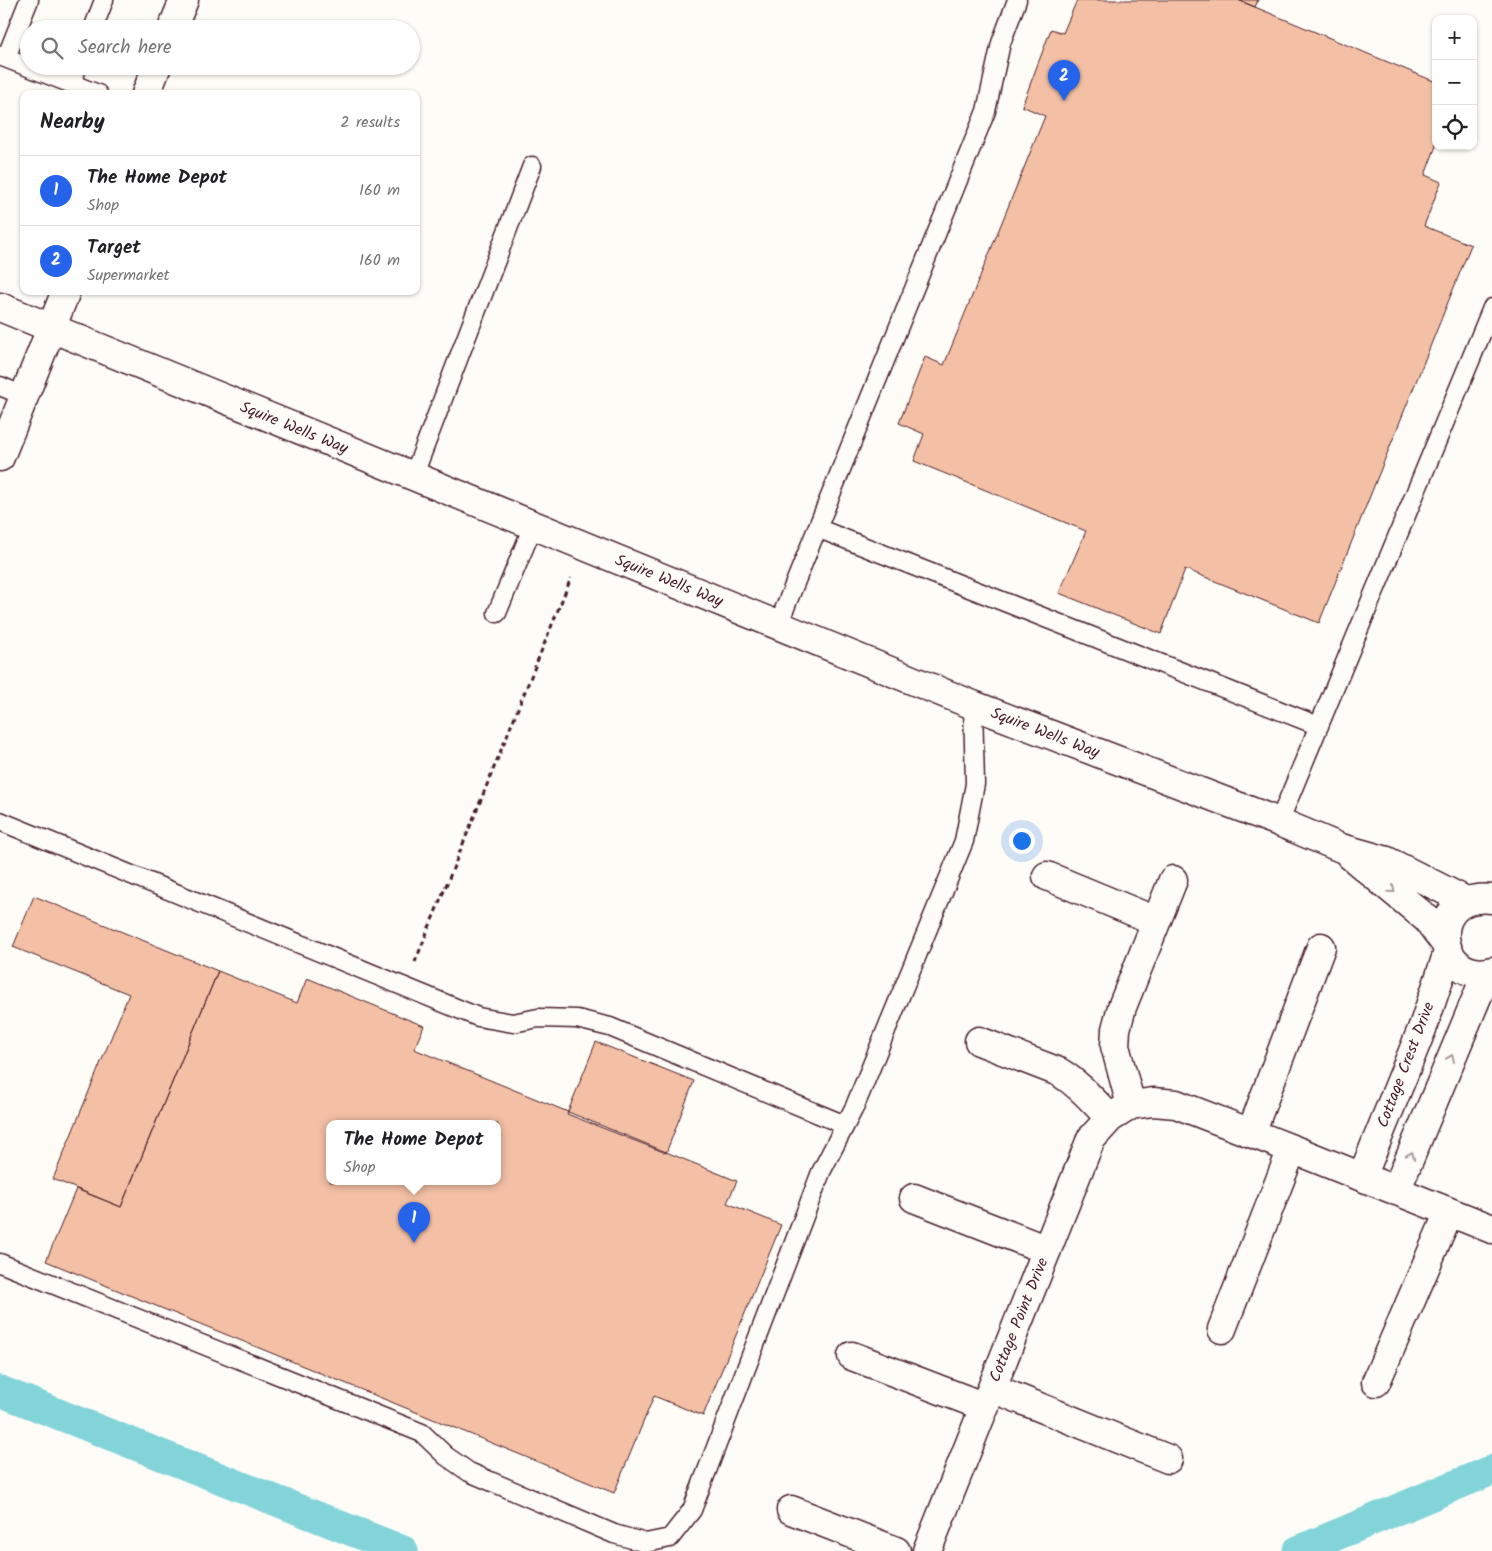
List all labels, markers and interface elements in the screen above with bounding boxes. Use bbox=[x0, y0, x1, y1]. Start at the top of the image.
map controls bbox=[1432, 15, 1477, 150]
button: + bbox=[1432, 15, 1477, 60]
search box bbox=[20, 20, 420, 75]
text: Search here bbox=[78, 33, 172, 63]
icon: search bbox=[38, 34, 66, 62]
pin: 2 bbox=[1048, 60, 1080, 101]
button: − bbox=[1432, 60, 1477, 105]
button: locate bbox=[1432, 105, 1477, 150]
text: Nearby bbox=[40, 106, 105, 139]
text: 2 results bbox=[340, 110, 400, 135]
text: The Home Depot bbox=[87, 163, 227, 193]
text: 1 bbox=[54, 178, 58, 203]
text: 160 m bbox=[359, 178, 400, 203]
text: Shop bbox=[87, 193, 119, 218]
text: Target bbox=[87, 233, 141, 263]
text: 2 bbox=[51, 248, 61, 273]
text: 160 m bbox=[359, 248, 400, 273]
text: Supermarket bbox=[87, 263, 170, 288]
street label: Squire Wells Way bbox=[236, 395, 352, 461]
street label: Squire Wells Way bbox=[611, 548, 727, 614]
street label: Squire Wells Way bbox=[987, 701, 1104, 765]
your location bbox=[1009, 828, 1035, 854]
one-way arrow bbox=[1387, 885, 1396, 894]
street label: Cottage Crest Drive bbox=[1371, 999, 1441, 1131]
one-way arrow bbox=[1444, 1054, 1455, 1063]
popup bbox=[326, 1120, 501, 1185]
text: The Home Depot bbox=[343, 1125, 484, 1155]
one-way arrow bbox=[1404, 1151, 1415, 1160]
text: Shop bbox=[343, 1155, 375, 1180]
pin: 1 bbox=[398, 1202, 430, 1243]
street label: Cottage Point Drive bbox=[983, 1254, 1055, 1386]

